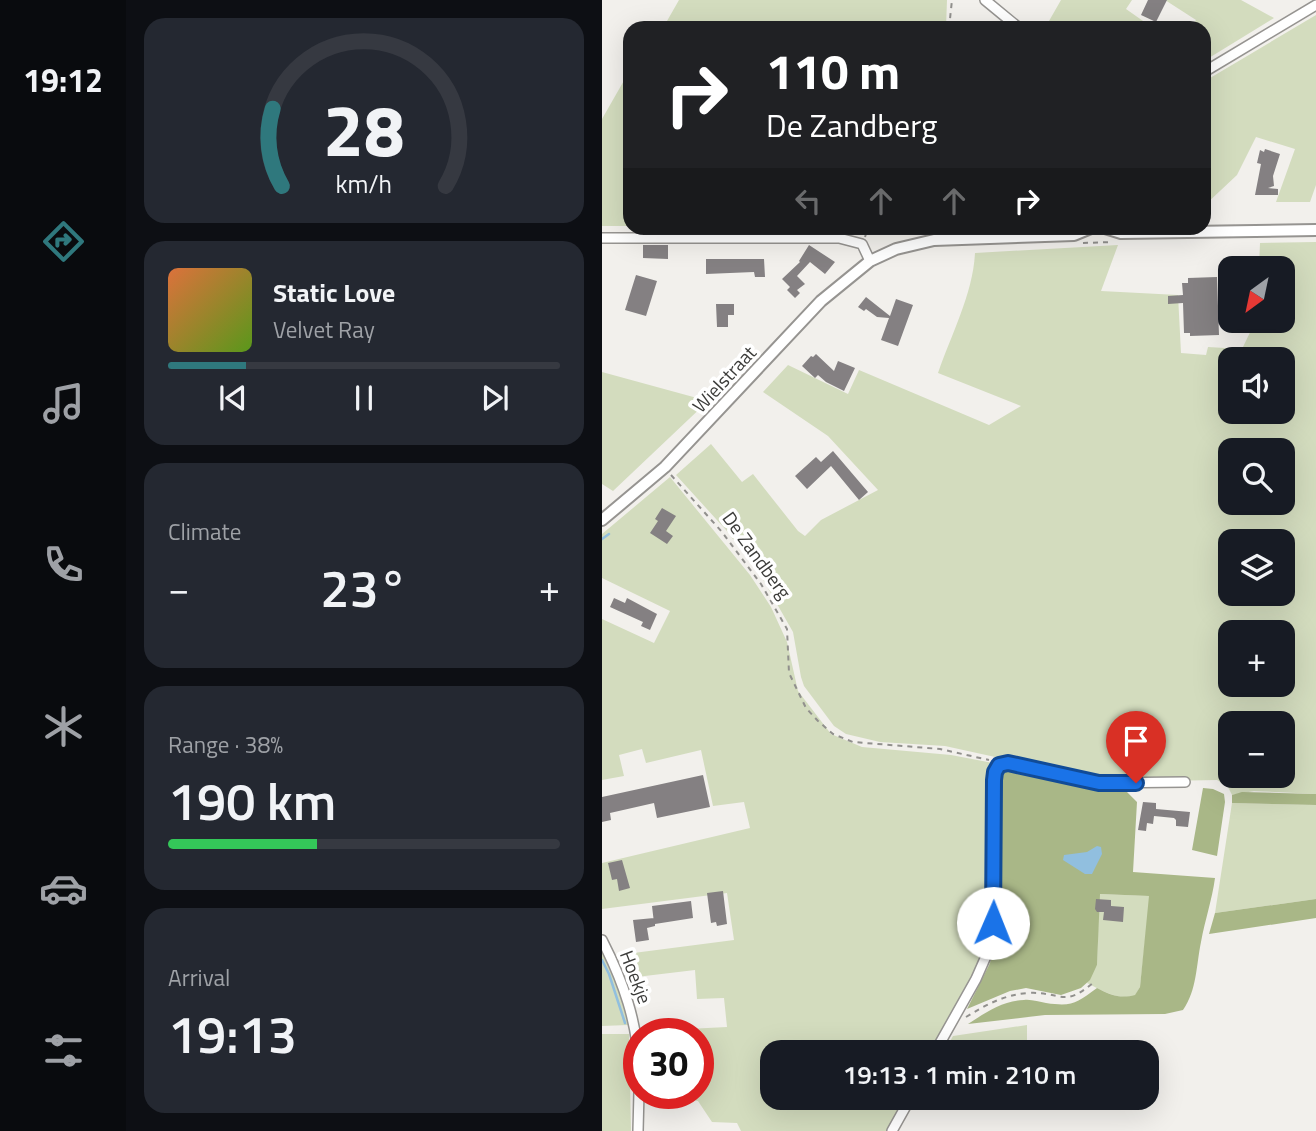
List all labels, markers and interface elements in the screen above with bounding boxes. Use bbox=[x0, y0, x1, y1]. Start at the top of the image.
text: 110 m bbox=[766, 33, 900, 108]
icon: right bbox=[651, 49, 742, 140]
text: 19:12 bbox=[23, 56, 103, 104]
text: 28 bbox=[323, 75, 405, 185]
text: De Zandberg bbox=[766, 101, 937, 149]
text: km/h bbox=[336, 165, 392, 203]
icon: left bbox=[789, 182, 827, 220]
icon: ahead bbox=[862, 182, 900, 220]
icon: ahead bbox=[935, 182, 973, 220]
icon: right bbox=[1008, 182, 1046, 220]
icon: directions bbox=[39, 217, 88, 266]
north arrow bbox=[1218, 256, 1295, 332]
map controls bbox=[1218, 256, 1295, 788]
text: Static Love bbox=[273, 273, 395, 312]
text: Velvet Ray bbox=[273, 312, 375, 347]
street label: Wielstraat bbox=[685, 338, 763, 419]
button: sound bbox=[1218, 347, 1295, 424]
icon: music bbox=[39, 379, 88, 428]
icon: previous bbox=[214, 379, 252, 417]
icon: pause bbox=[345, 379, 383, 417]
icon: next bbox=[476, 379, 514, 417]
button: search bbox=[1218, 438, 1295, 515]
street label: De Zandberg bbox=[716, 505, 799, 605]
text: Climate bbox=[168, 514, 241, 549]
button: layers bbox=[1218, 529, 1295, 606]
icon: phone bbox=[39, 540, 88, 589]
text: 23° bbox=[320, 548, 408, 627]
text: − bbox=[168, 559, 189, 617]
text: + bbox=[539, 559, 560, 617]
button: + bbox=[1218, 620, 1295, 697]
icon: climate bbox=[39, 702, 88, 751]
pin bbox=[1106, 711, 1166, 783]
button: − bbox=[1218, 711, 1295, 788]
icon: arrive bbox=[1117, 722, 1155, 760]
text: Range · 38% bbox=[168, 727, 283, 762]
text: 190 km bbox=[168, 761, 336, 840]
icon: car bbox=[39, 864, 88, 913]
position arrow bbox=[956, 886, 1030, 960]
street label: Hoekje bbox=[613, 946, 660, 1008]
text: Arrival bbox=[168, 960, 230, 995]
text: 19:13 bbox=[168, 994, 297, 1073]
speed limit sign: 30 bbox=[623, 1018, 714, 1109]
icon: filters bbox=[39, 1026, 88, 1075]
text: 19:13 · 1 min · 210 m bbox=[843, 1055, 1076, 1094]

